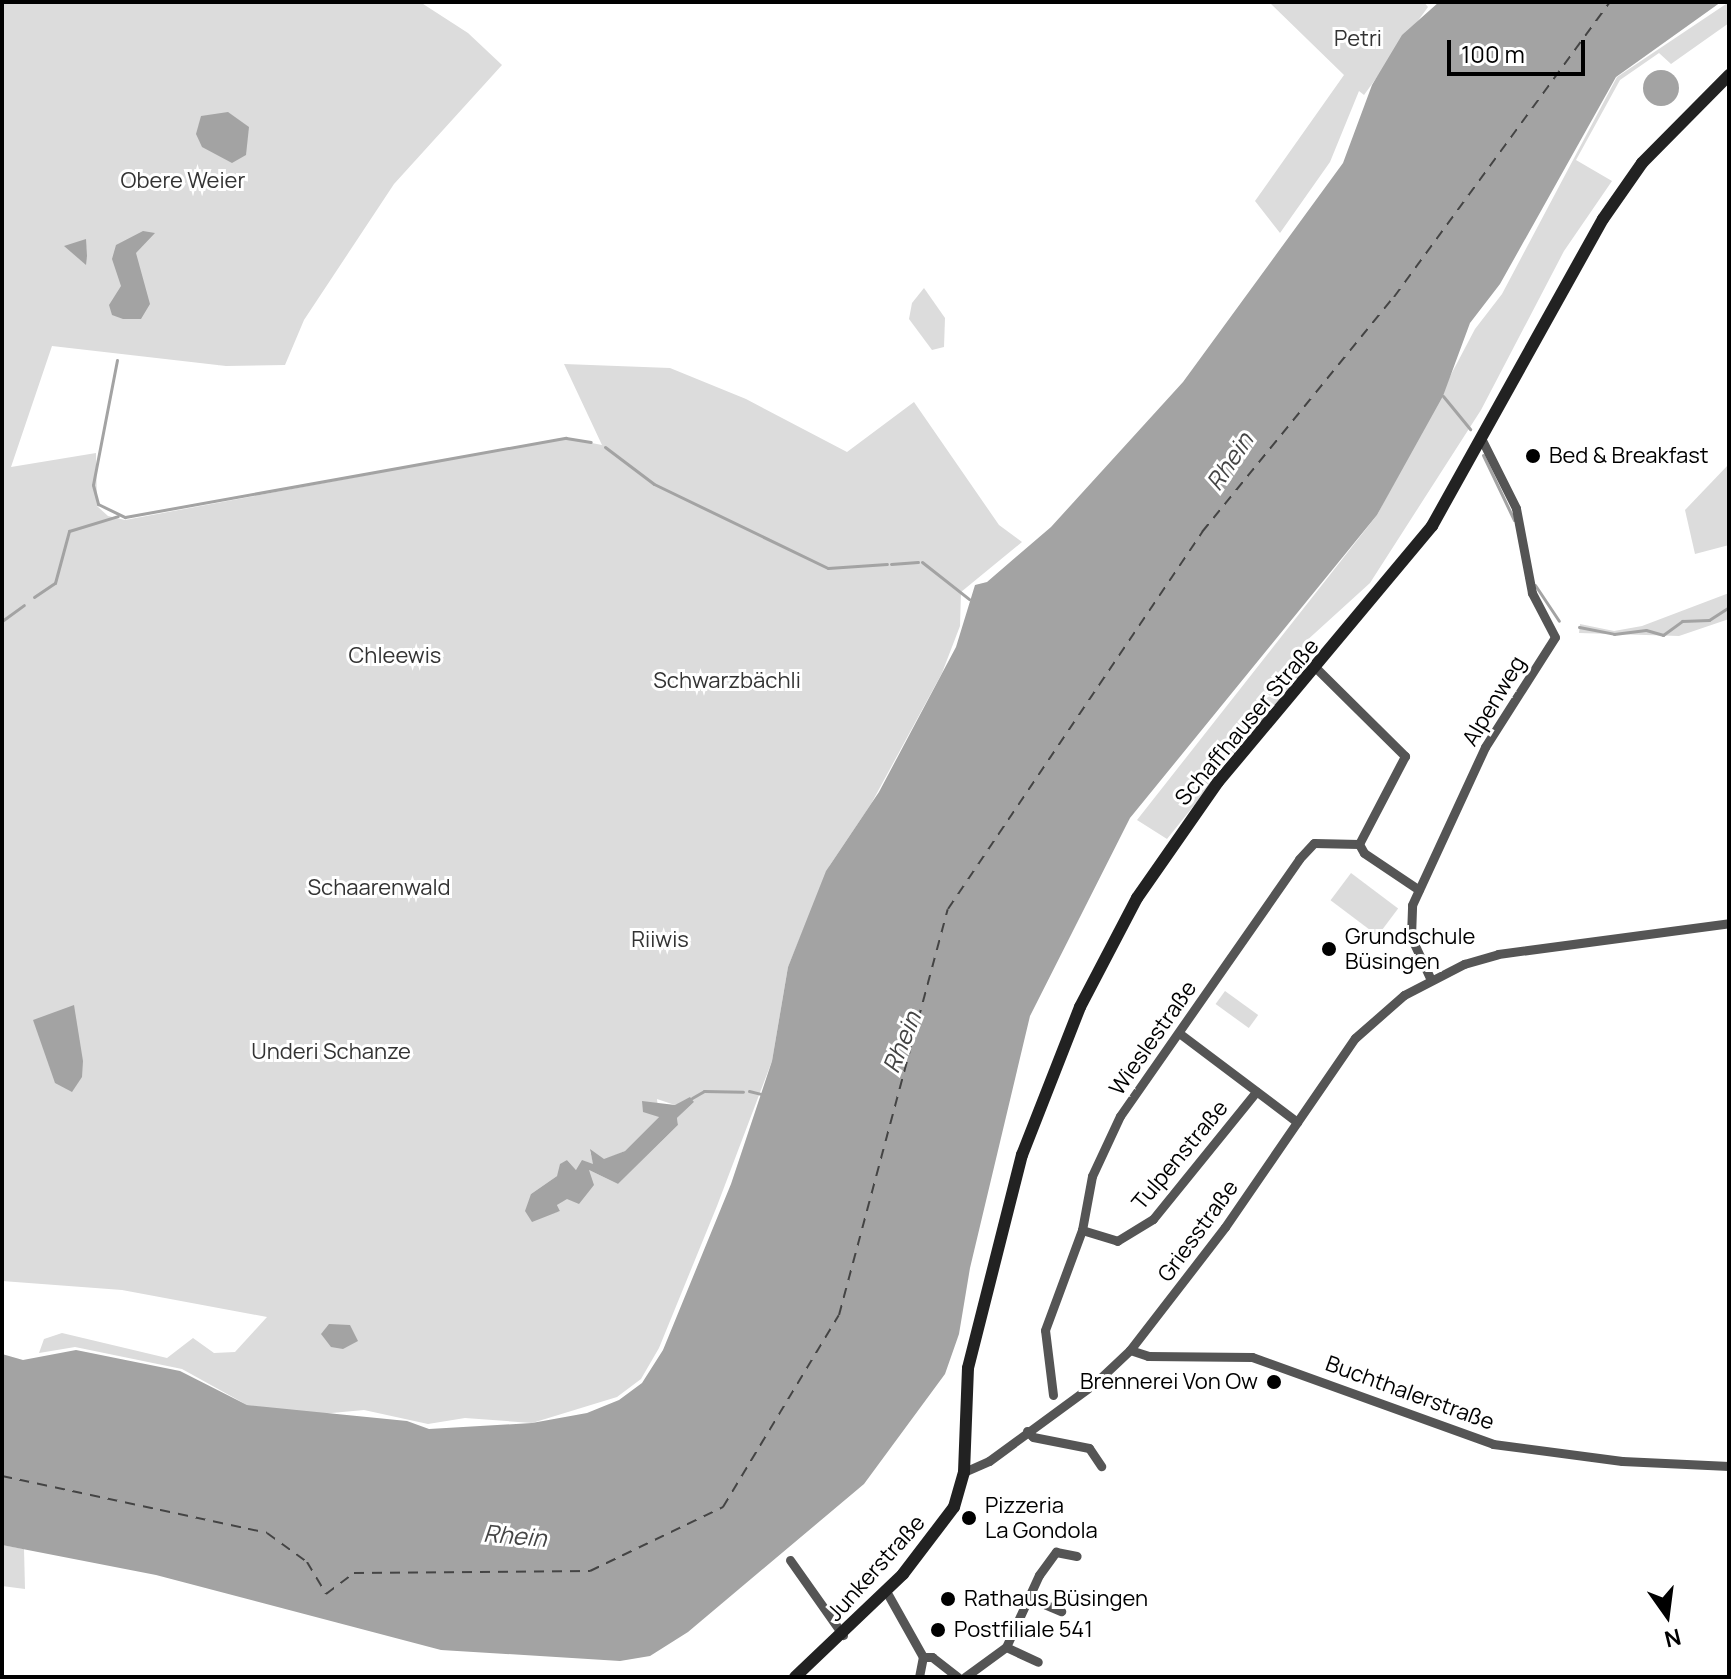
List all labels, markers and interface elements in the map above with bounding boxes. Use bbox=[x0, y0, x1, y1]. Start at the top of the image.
scale bar bbox=[1451, 24, 1589, 74]
park label: Petri bbox=[1334, 26, 1382, 52]
text: 100 m bbox=[1461, 37, 1525, 70]
park label: Obere Weier bbox=[121, 168, 245, 194]
water label: Rhein bbox=[1199, 427, 1259, 495]
place label: Bed & Breakfast bbox=[1549, 443, 1709, 469]
marker: Bed & Breakfast bbox=[1524, 447, 1542, 465]
street label: Schaffhauser Straße bbox=[1170, 633, 1324, 811]
park label: Chleewis bbox=[349, 643, 441, 669]
street label: Alpenweg bbox=[1457, 651, 1531, 751]
park label: Schwarzbächli bbox=[653, 668, 801, 694]
park label: Schaarenwald bbox=[307, 875, 451, 901]
place label: Grundschule Büsingen bbox=[1345, 923, 1475, 974]
park label: Riiwis bbox=[631, 927, 689, 953]
marker: Grundschule Büsingen bbox=[1320, 940, 1338, 958]
street label: Wieslestraße bbox=[1104, 976, 1202, 1100]
water label: Rhein bbox=[876, 1007, 926, 1077]
park label: Underi Schanze bbox=[251, 1039, 411, 1065]
street label: Tulpenstraße bbox=[1127, 1095, 1233, 1215]
street label: Griesstraße bbox=[1152, 1175, 1244, 1287]
street label: Buchthalerstraße bbox=[1322, 1350, 1498, 1436]
place label: Brennerei Von Ow bbox=[1080, 1369, 1258, 1395]
marker: Brennerei Von Ow bbox=[1265, 1373, 1283, 1391]
place label: Pizzeria La Gondola bbox=[985, 1492, 1098, 1544]
marker: Pizzeria La Gondola bbox=[960, 1509, 978, 1527]
street label: Junkerstraße bbox=[822, 1510, 930, 1626]
water label: Rhein bbox=[482, 1518, 548, 1552]
north arrow bbox=[1627, 1575, 1707, 1655]
place label: Rathaus Büsingen bbox=[964, 1586, 1148, 1612]
marker: Rathaus Büsingen bbox=[939, 1590, 957, 1608]
place label: Postfiliale 541 bbox=[954, 1617, 1093, 1643]
marker: Postfiliale 541 bbox=[929, 1621, 947, 1639]
text: N bbox=[1662, 1622, 1684, 1655]

